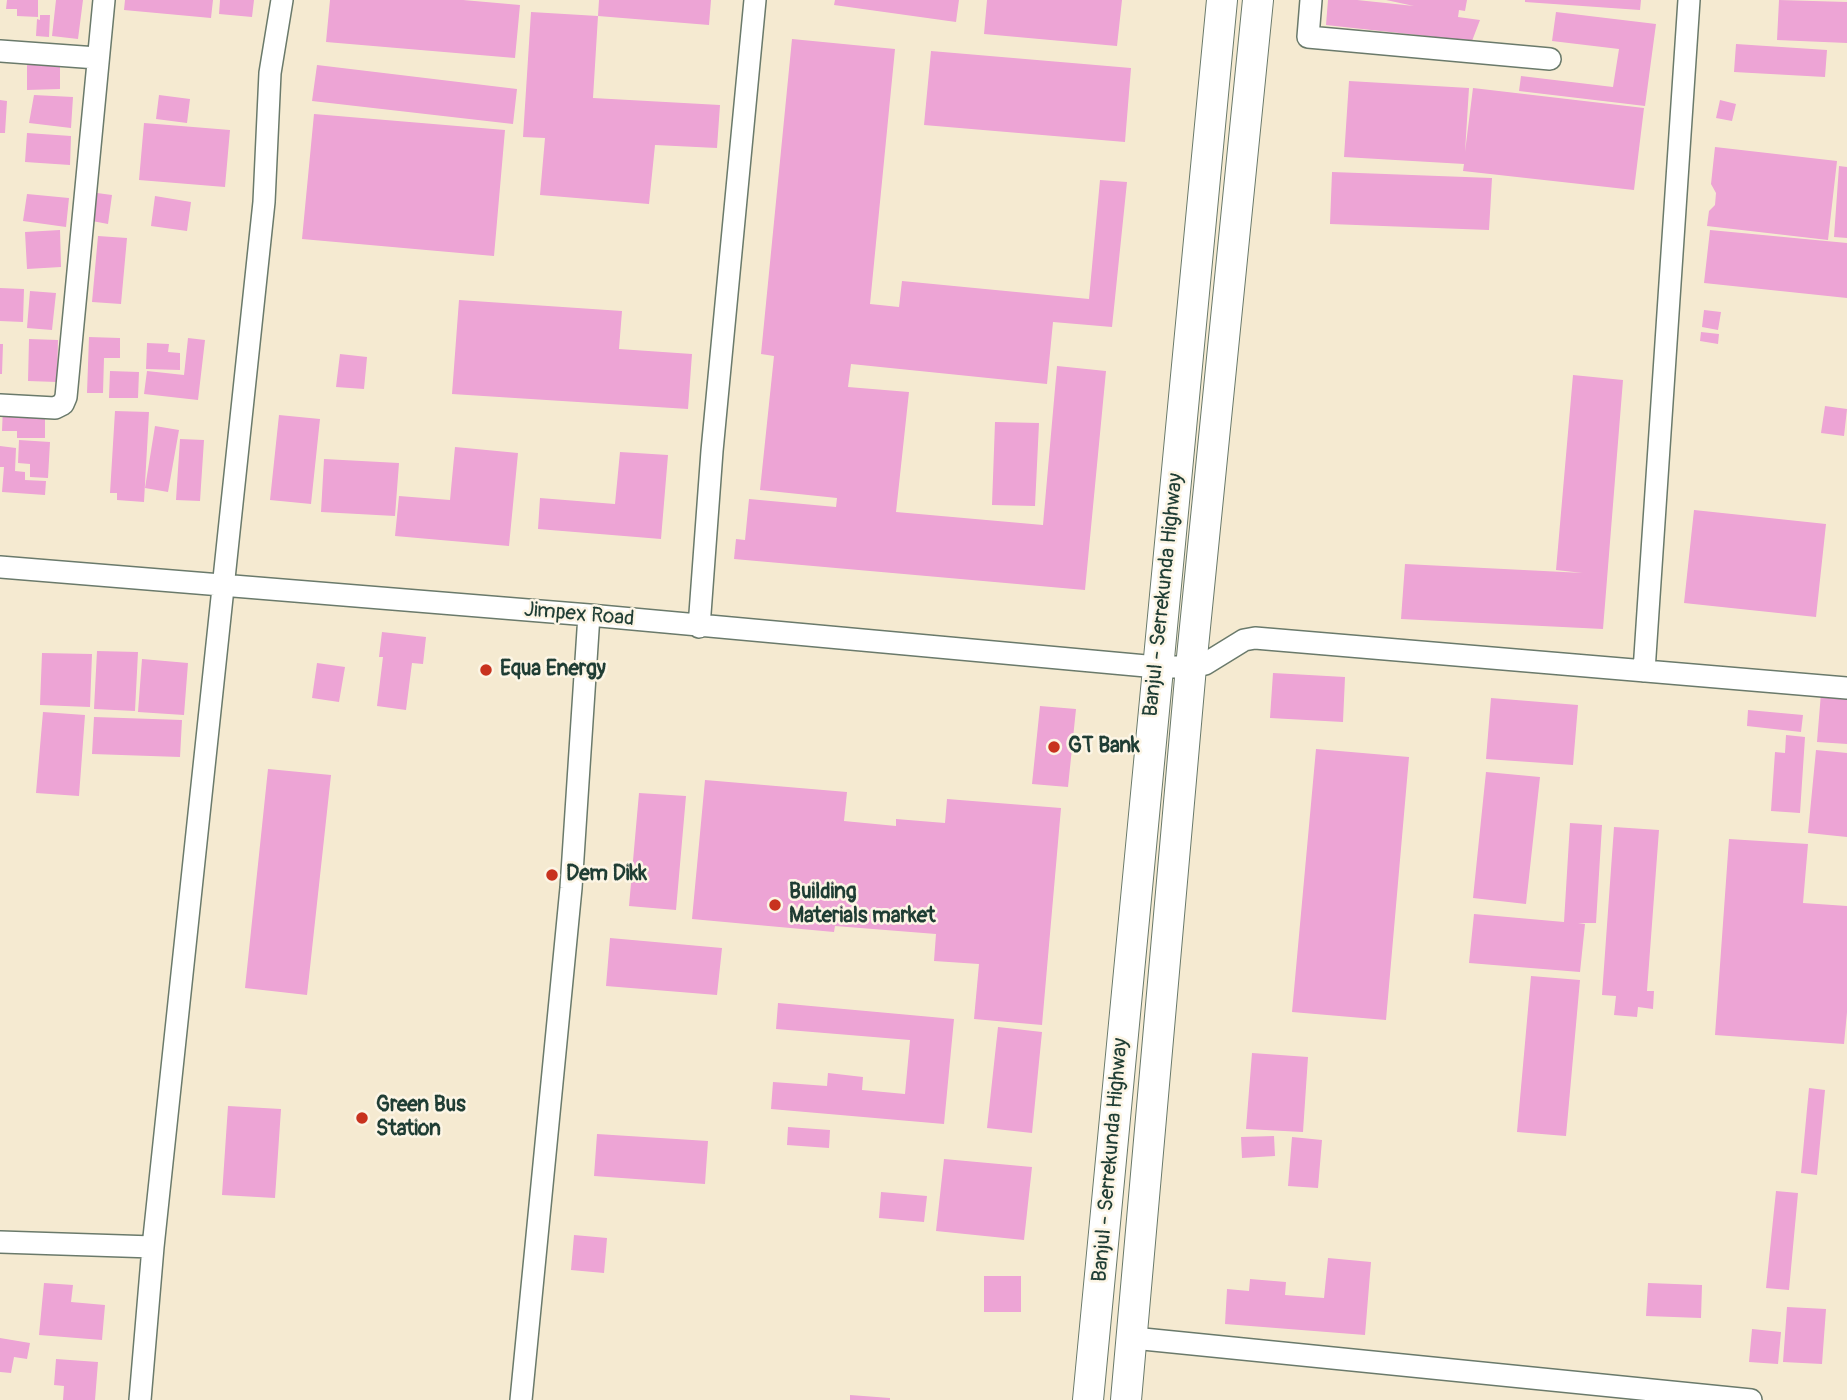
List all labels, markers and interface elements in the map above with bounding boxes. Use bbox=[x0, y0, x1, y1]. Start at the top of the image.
street label: Banjul - Serrekunda Highway bbox=[1139, 472, 1189, 718]
street label: Jimpex Road bbox=[523, 598, 635, 632]
place label: Equa Energy bbox=[500, 657, 606, 683]
marker: Equa Energy bbox=[478, 662, 494, 678]
place label: GT Bank bbox=[1068, 734, 1140, 760]
marker: GT Bank bbox=[1046, 739, 1062, 755]
place label: Dem Dikk bbox=[566, 862, 647, 888]
marker: Dem Dikk bbox=[544, 867, 560, 883]
place label: Building Materials market bbox=[789, 880, 935, 930]
marker: Building Materials market bbox=[767, 897, 783, 913]
street label: Banjul - Serrekunda Highway bbox=[1088, 1037, 1134, 1283]
place label: Green Bus Station bbox=[376, 1093, 466, 1143]
marker: Green Bus Station bbox=[354, 1110, 370, 1126]

